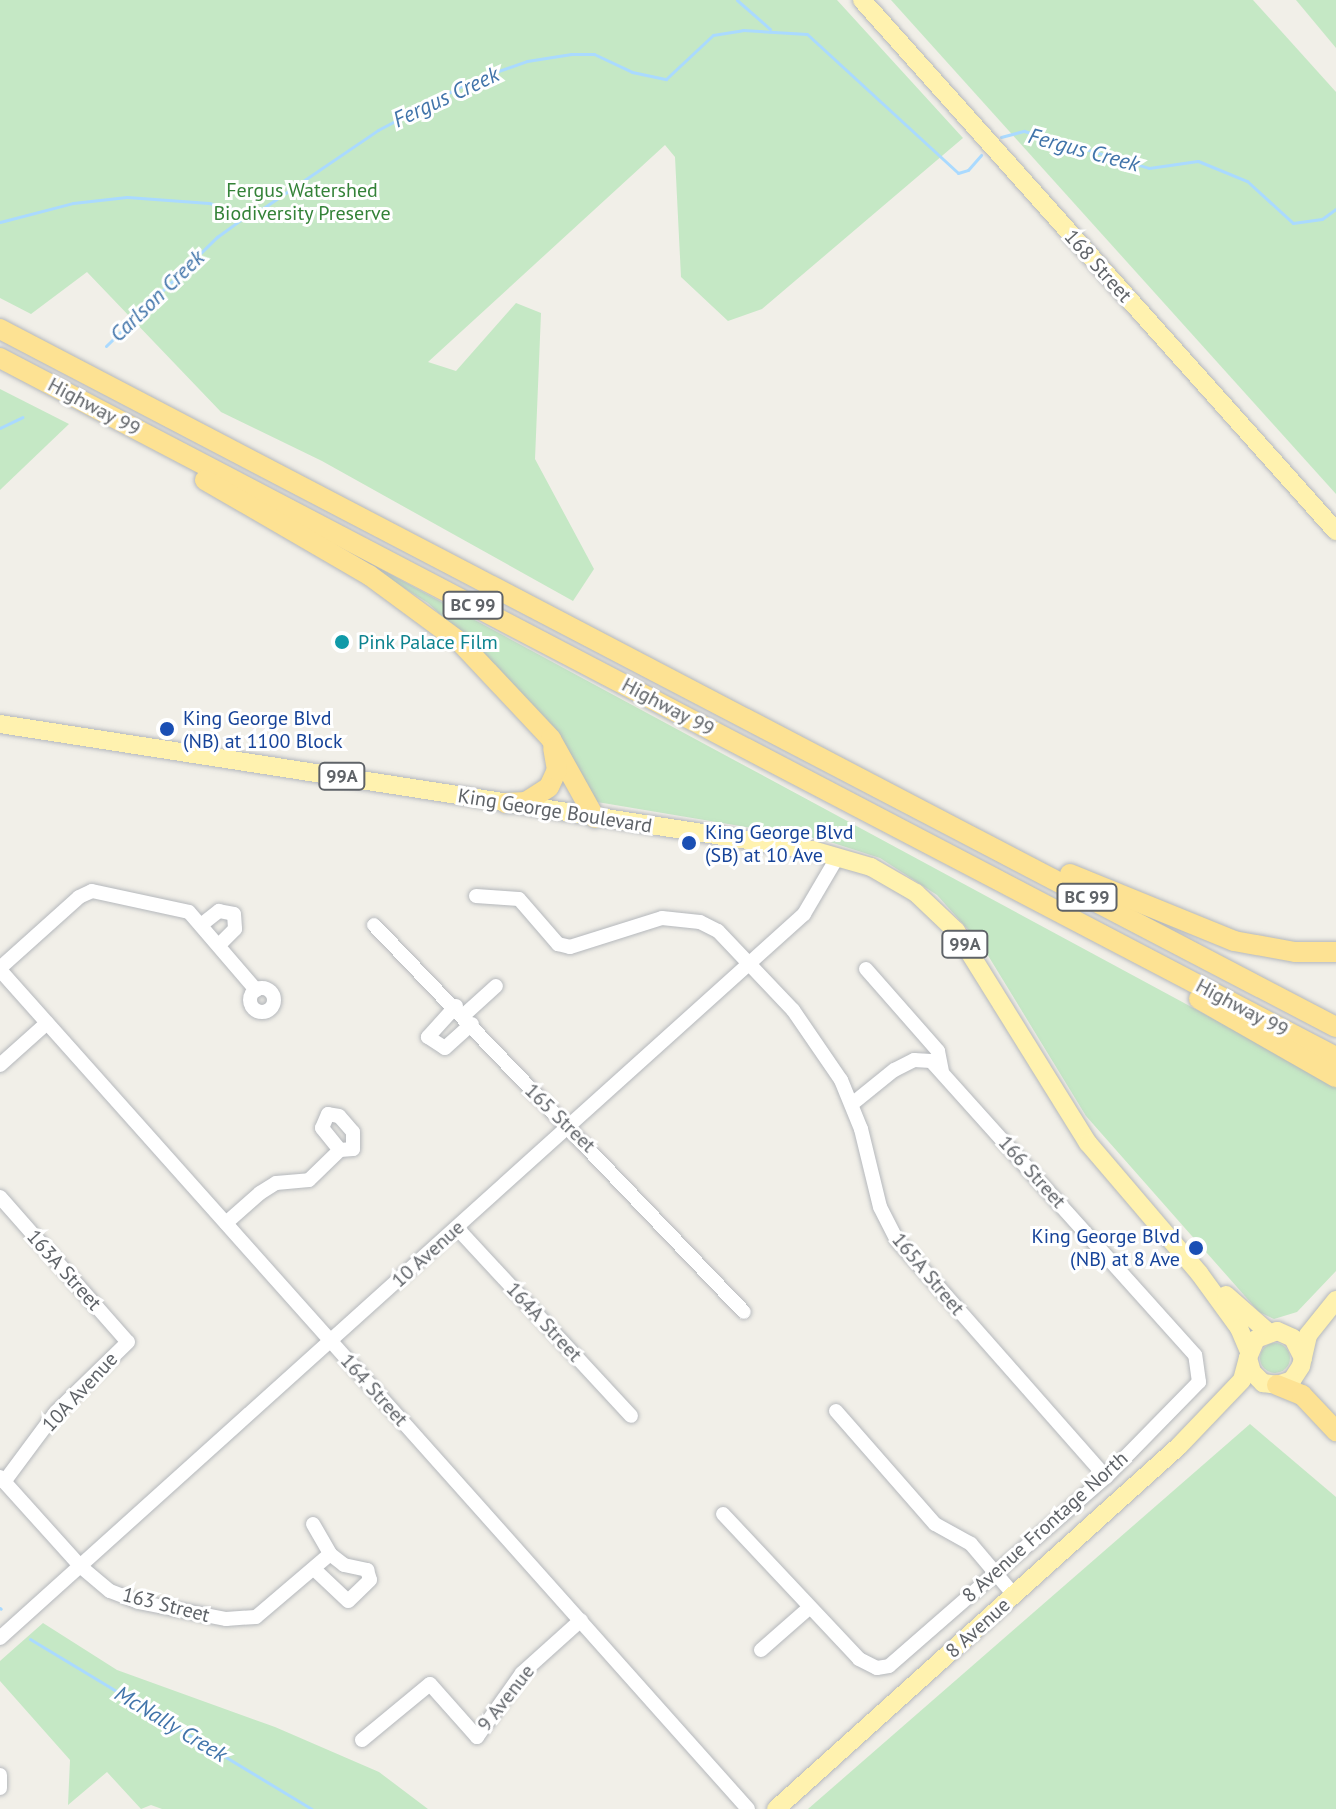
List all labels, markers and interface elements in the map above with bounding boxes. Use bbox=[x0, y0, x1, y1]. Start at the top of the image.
water label: Fergus Creek bbox=[389, 61, 503, 133]
water label: Fergus Creek bbox=[1026, 123, 1142, 177]
park label: Fergus Watershed Biodiversity Preserve bbox=[213, 179, 391, 226]
street label: 168 Street bbox=[1059, 225, 1137, 307]
water label: Carlson Creek bbox=[104, 245, 210, 347]
street label: Highway 99 bbox=[44, 373, 144, 441]
road number: BC 99 bbox=[441, 591, 505, 619]
place label: Pink Palace Film bbox=[358, 630, 498, 654]
marker: Pink Palace Film bbox=[333, 633, 351, 651]
street label: Highway 99 bbox=[618, 673, 718, 741]
place label: King George Blvd (NB) at 1100 Block bbox=[183, 706, 342, 753]
marker: King George Blvd (NB) at 1100 Block bbox=[158, 720, 176, 738]
road number: 99A bbox=[318, 762, 366, 790]
street label: King George Boulevard bbox=[456, 784, 654, 838]
place label: King George Blvd (SB) at 10 Ave bbox=[705, 820, 853, 867]
marker: King George Blvd (SB) at 10 Ave bbox=[680, 834, 698, 852]
road number: BC 99 bbox=[1055, 883, 1119, 911]
road number: 99A bbox=[941, 930, 989, 958]
street label: Highway 99 bbox=[1192, 974, 1292, 1042]
street label: 165 Street bbox=[520, 1078, 600, 1158]
street label: 166 Street bbox=[993, 1131, 1071, 1213]
street label: 10 Avenue bbox=[387, 1215, 469, 1293]
place label: King George Blvd (NB) at 8 Ave bbox=[1032, 1224, 1180, 1271]
street label: 163A Street bbox=[21, 1225, 107, 1315]
street label: 165A Street bbox=[886, 1228, 970, 1320]
marker: King George Blvd (NB) at 8 Ave bbox=[1187, 1239, 1205, 1257]
street label: 164A Street bbox=[501, 1277, 587, 1367]
street label: 10A Avenue bbox=[37, 1347, 123, 1437]
street label: 164 Street bbox=[335, 1349, 413, 1431]
street label: 8 Avenue Frontage North bbox=[957, 1446, 1133, 1608]
street label: 163 Street bbox=[120, 1583, 212, 1627]
street label: 8 Avenue bbox=[941, 1593, 1015, 1663]
street label: 9 Avenue bbox=[472, 1660, 540, 1736]
water label: McNally Creek bbox=[110, 1680, 232, 1768]

